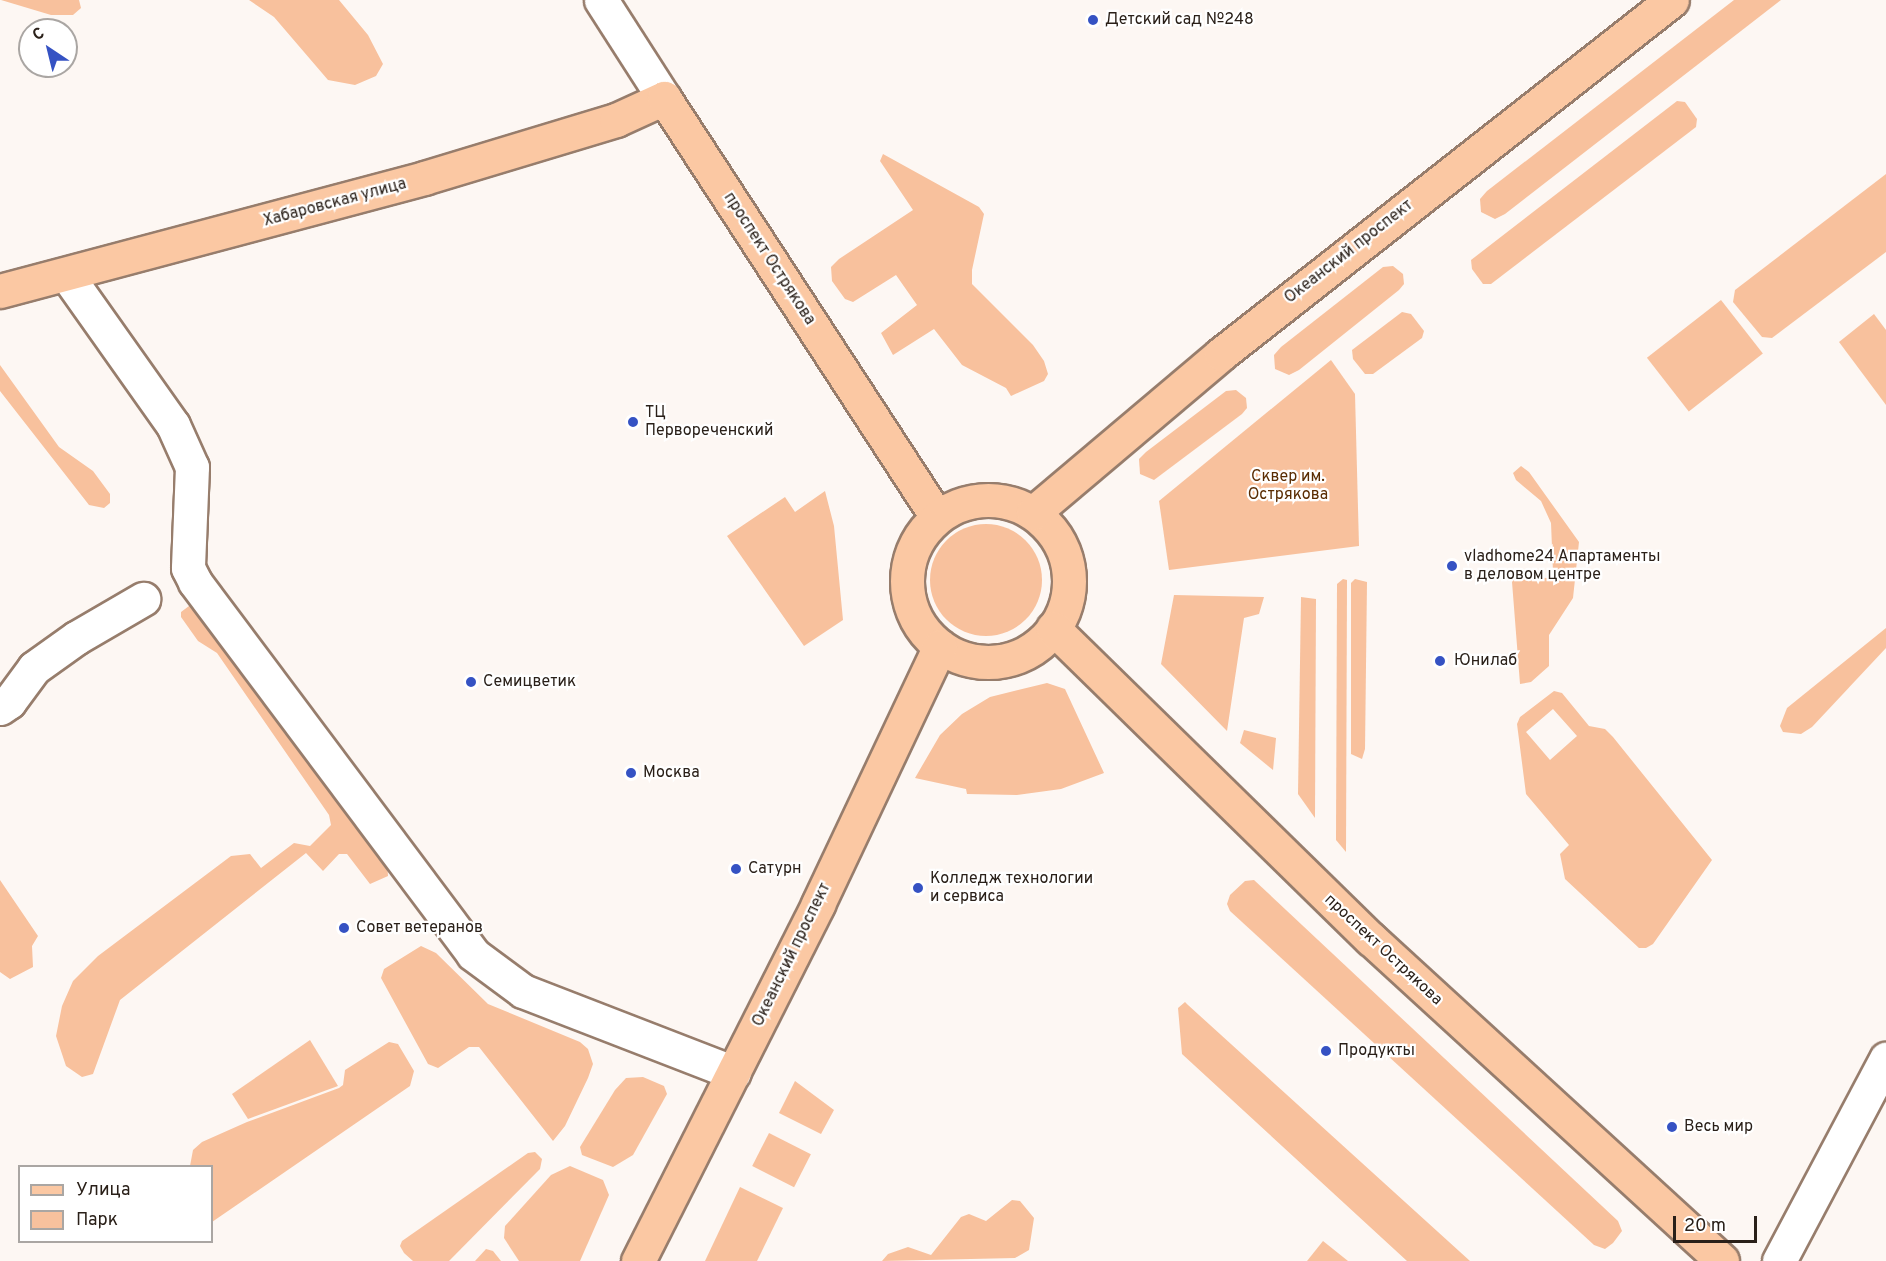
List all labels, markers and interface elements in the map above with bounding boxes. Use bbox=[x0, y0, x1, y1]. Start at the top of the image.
place label: Детский сад №248 bbox=[1105, 10, 1254, 30]
marker: Детский сад №248 bbox=[1086, 13, 1100, 27]
north arrow bbox=[18, 18, 78, 78]
text: С bbox=[29, 24, 49, 46]
street label: Хабаровская улица bbox=[261, 175, 409, 231]
street label: проспект Острякова bbox=[719, 189, 819, 329]
street label: Океанский проспект bbox=[1281, 196, 1417, 308]
place label: ТЦ Первореченский bbox=[645, 403, 773, 441]
marker: ТЦ Первореченский bbox=[626, 415, 640, 429]
park label: Сквер им. Острякова bbox=[1248, 467, 1328, 505]
place label: vladhome24 Апартаменты в деловом центре bbox=[1464, 547, 1660, 585]
marker: vladhome24 Апартаменты в деловом центре bbox=[1445, 559, 1459, 573]
place label: Юнилаб bbox=[1454, 651, 1517, 671]
marker: Юнилаб bbox=[1431, 652, 1449, 670]
place label: Семицветик bbox=[483, 672, 576, 692]
marker: Семицветик bbox=[464, 675, 478, 689]
place label: Москва bbox=[643, 763, 700, 783]
marker: Москва bbox=[624, 766, 638, 780]
place label: Сатурн bbox=[748, 859, 802, 879]
marker: Сатурн bbox=[729, 862, 743, 876]
place label: Колледж технологии и сервиса bbox=[930, 869, 1093, 907]
street label: Океанский проспект bbox=[749, 880, 835, 1030]
marker: Колледж технологии и сервиса bbox=[911, 881, 925, 895]
street label: проспект Острякова bbox=[1320, 890, 1446, 1010]
place label: Совет ветеранов bbox=[356, 918, 483, 938]
marker: Совет ветеранов bbox=[337, 921, 351, 935]
place label: Продукты bbox=[1338, 1041, 1415, 1061]
marker: Продукты bbox=[1319, 1044, 1333, 1058]
place label: Весь мир bbox=[1684, 1117, 1753, 1137]
marker: Весь мир bbox=[1665, 1120, 1679, 1134]
legend bbox=[18, 1165, 213, 1243]
text: Улица bbox=[76, 1179, 130, 1202]
scale bar bbox=[1676, 1204, 1760, 1242]
text: Парк bbox=[76, 1209, 118, 1232]
text: 20 m bbox=[1684, 1215, 1726, 1238]

